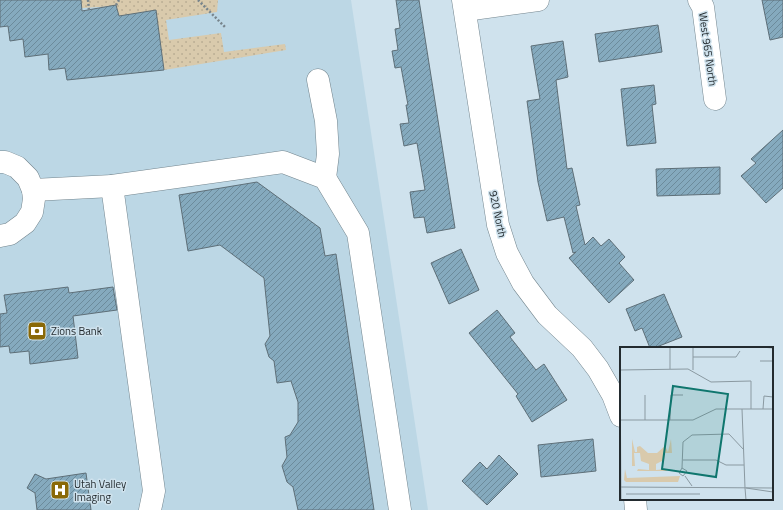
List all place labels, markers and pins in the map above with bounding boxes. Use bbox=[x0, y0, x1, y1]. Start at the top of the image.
bank icon: Zions Bank bbox=[26, 320, 48, 342]
place label: Zions Bank bbox=[51, 323, 103, 339]
place label: Utah Valley Imaging bbox=[74, 476, 127, 505]
hospital icon: Utah Valley Imaging bbox=[49, 479, 71, 501]

